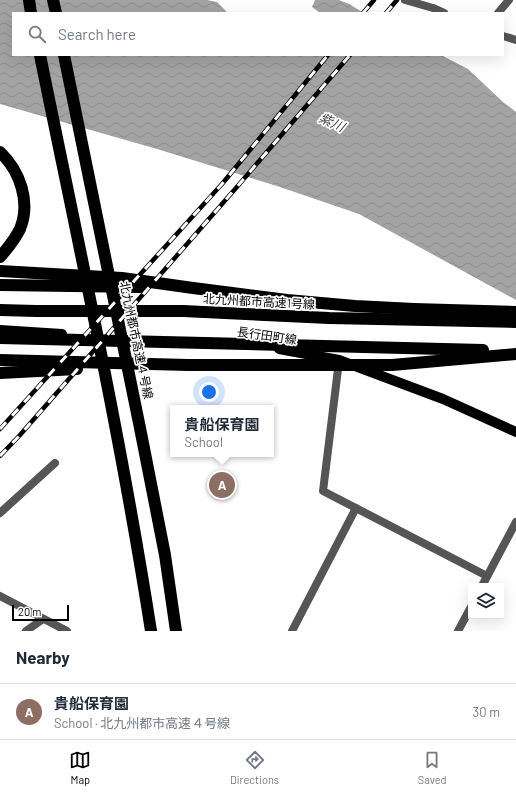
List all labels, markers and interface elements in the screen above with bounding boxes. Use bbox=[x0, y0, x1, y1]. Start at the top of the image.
search box bbox=[12, 12, 504, 56]
icon: search bbox=[26, 23, 48, 45]
text: Search here bbox=[58, 25, 136, 43]
water label: 紫川 bbox=[317, 109, 349, 136]
street label: 北九州都市高速４号線 bbox=[118, 280, 156, 400]
street label: 北九州都市高速1号線 bbox=[203, 291, 315, 311]
street label: 長行田町線 bbox=[236, 324, 298, 346]
your location bbox=[199, 382, 219, 402]
popup bbox=[170, 405, 274, 457]
text: 貴船保育園 bbox=[184, 415, 260, 433]
text: School bbox=[184, 434, 223, 450]
pin: A bbox=[209, 470, 235, 500]
map controls bbox=[468, 583, 504, 619]
button: layers bbox=[468, 583, 504, 619]
scale bar bbox=[12, 603, 69, 622]
text: 20 m bbox=[18, 605, 41, 618]
text: Nearby bbox=[16, 647, 70, 667]
text: 貴船保育園 bbox=[54, 694, 129, 712]
text: A bbox=[25, 704, 33, 720]
text: 30 m bbox=[473, 704, 500, 720]
text: School · 北九州都市高速４号線 bbox=[54, 715, 230, 731]
tab: Map bbox=[69, 749, 91, 786]
tab: Directions bbox=[230, 749, 279, 786]
tab: Saved bbox=[418, 749, 447, 786]

